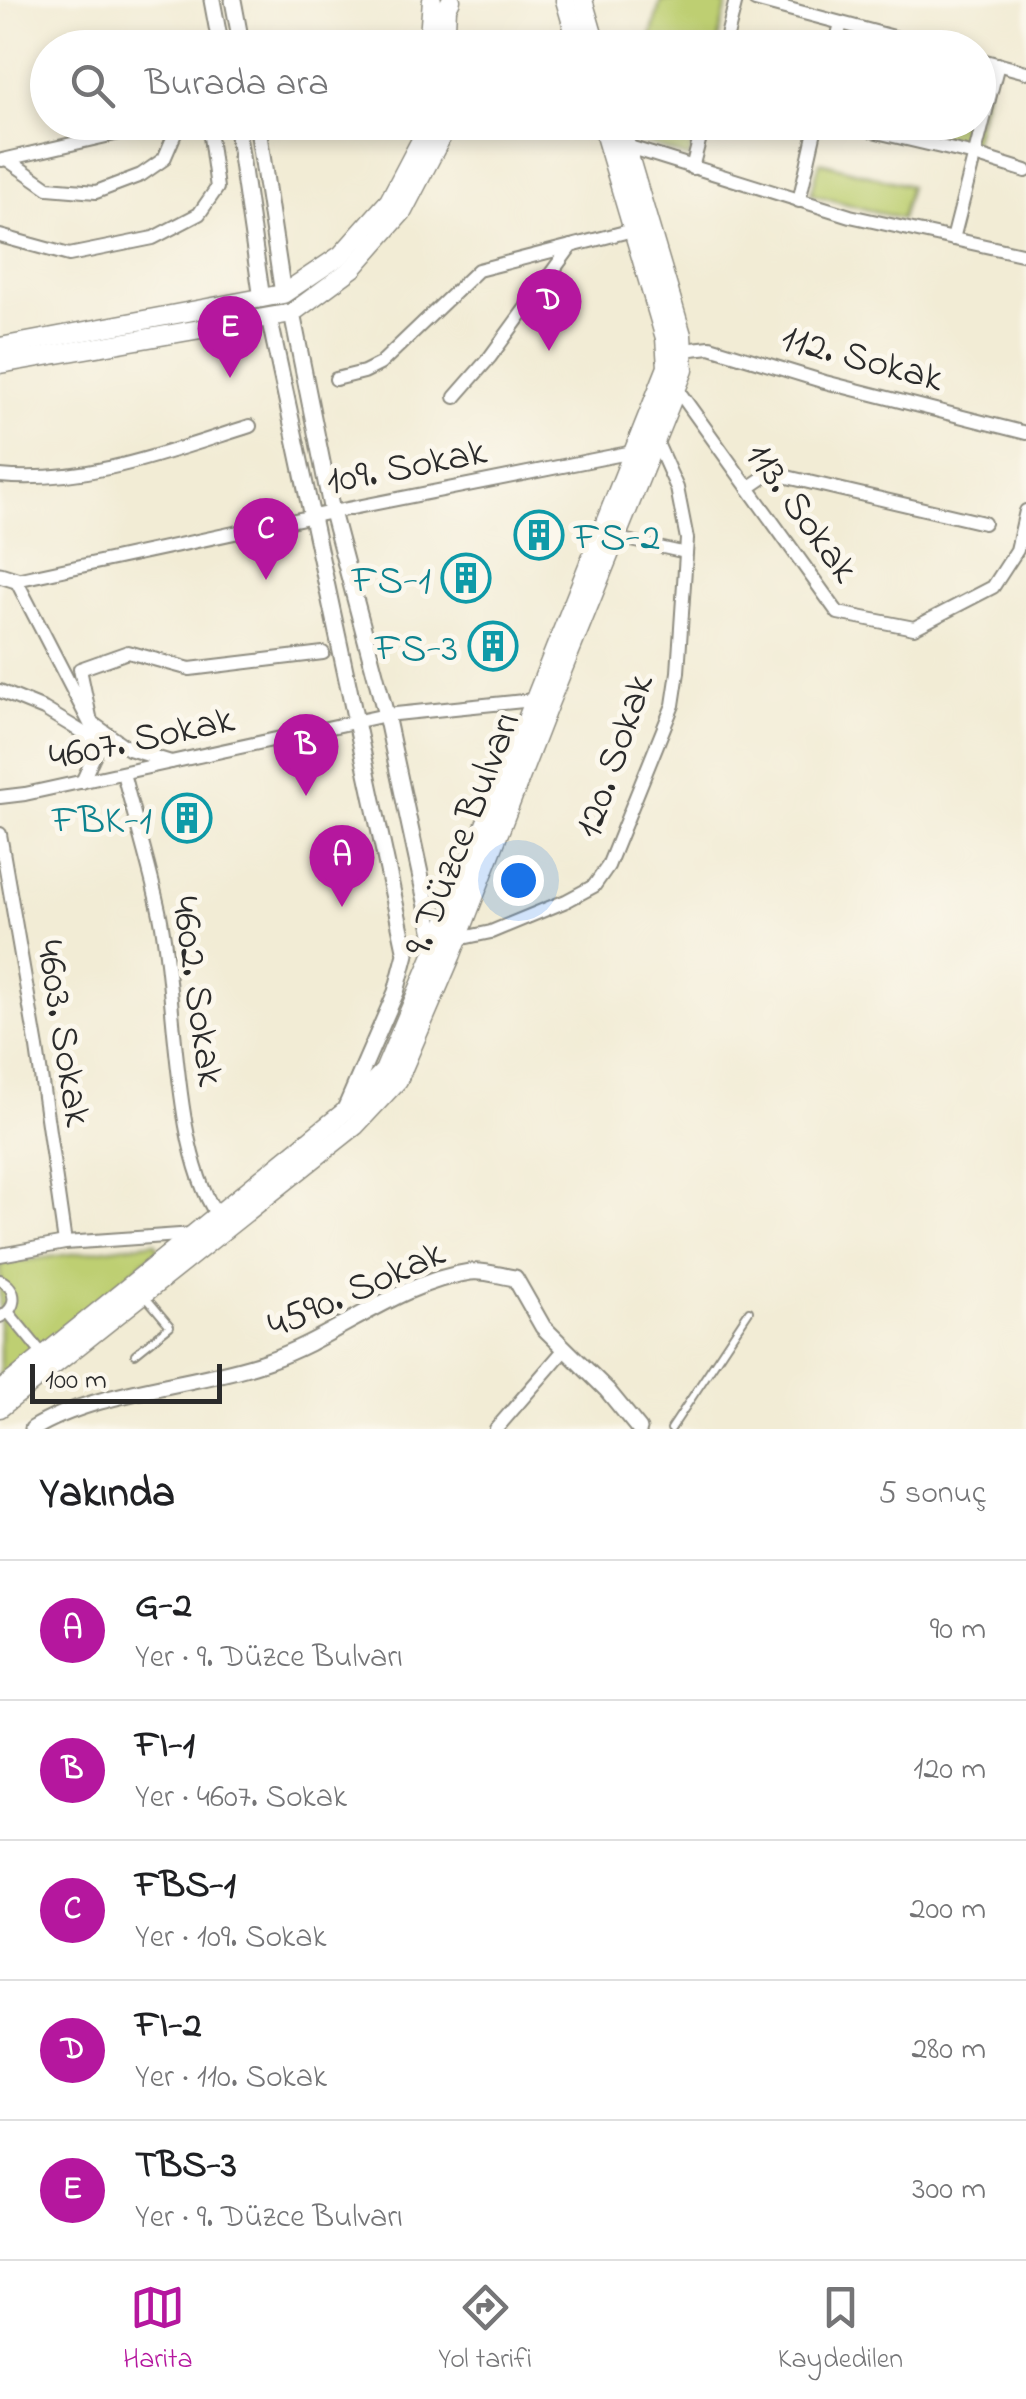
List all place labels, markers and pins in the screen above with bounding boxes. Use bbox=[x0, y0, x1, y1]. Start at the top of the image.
pin: D bbox=[516, 268, 582, 351]
pin: E bbox=[198, 296, 262, 378]
pin: C bbox=[234, 498, 298, 580]
building icon: FS-2 bbox=[513, 509, 565, 561]
place label: FS-2 bbox=[573, 510, 660, 569]
building icon: FS-1 bbox=[440, 552, 492, 604]
place label: FS-1 bbox=[351, 553, 431, 612]
building icon: FS-3 bbox=[467, 620, 519, 672]
place label: FS-3 bbox=[374, 621, 458, 680]
pin: B bbox=[274, 714, 338, 796]
building icon: FBK-1 bbox=[161, 792, 213, 844]
place label: FBK-1 bbox=[51, 793, 152, 852]
pin: A bbox=[310, 824, 374, 907]

